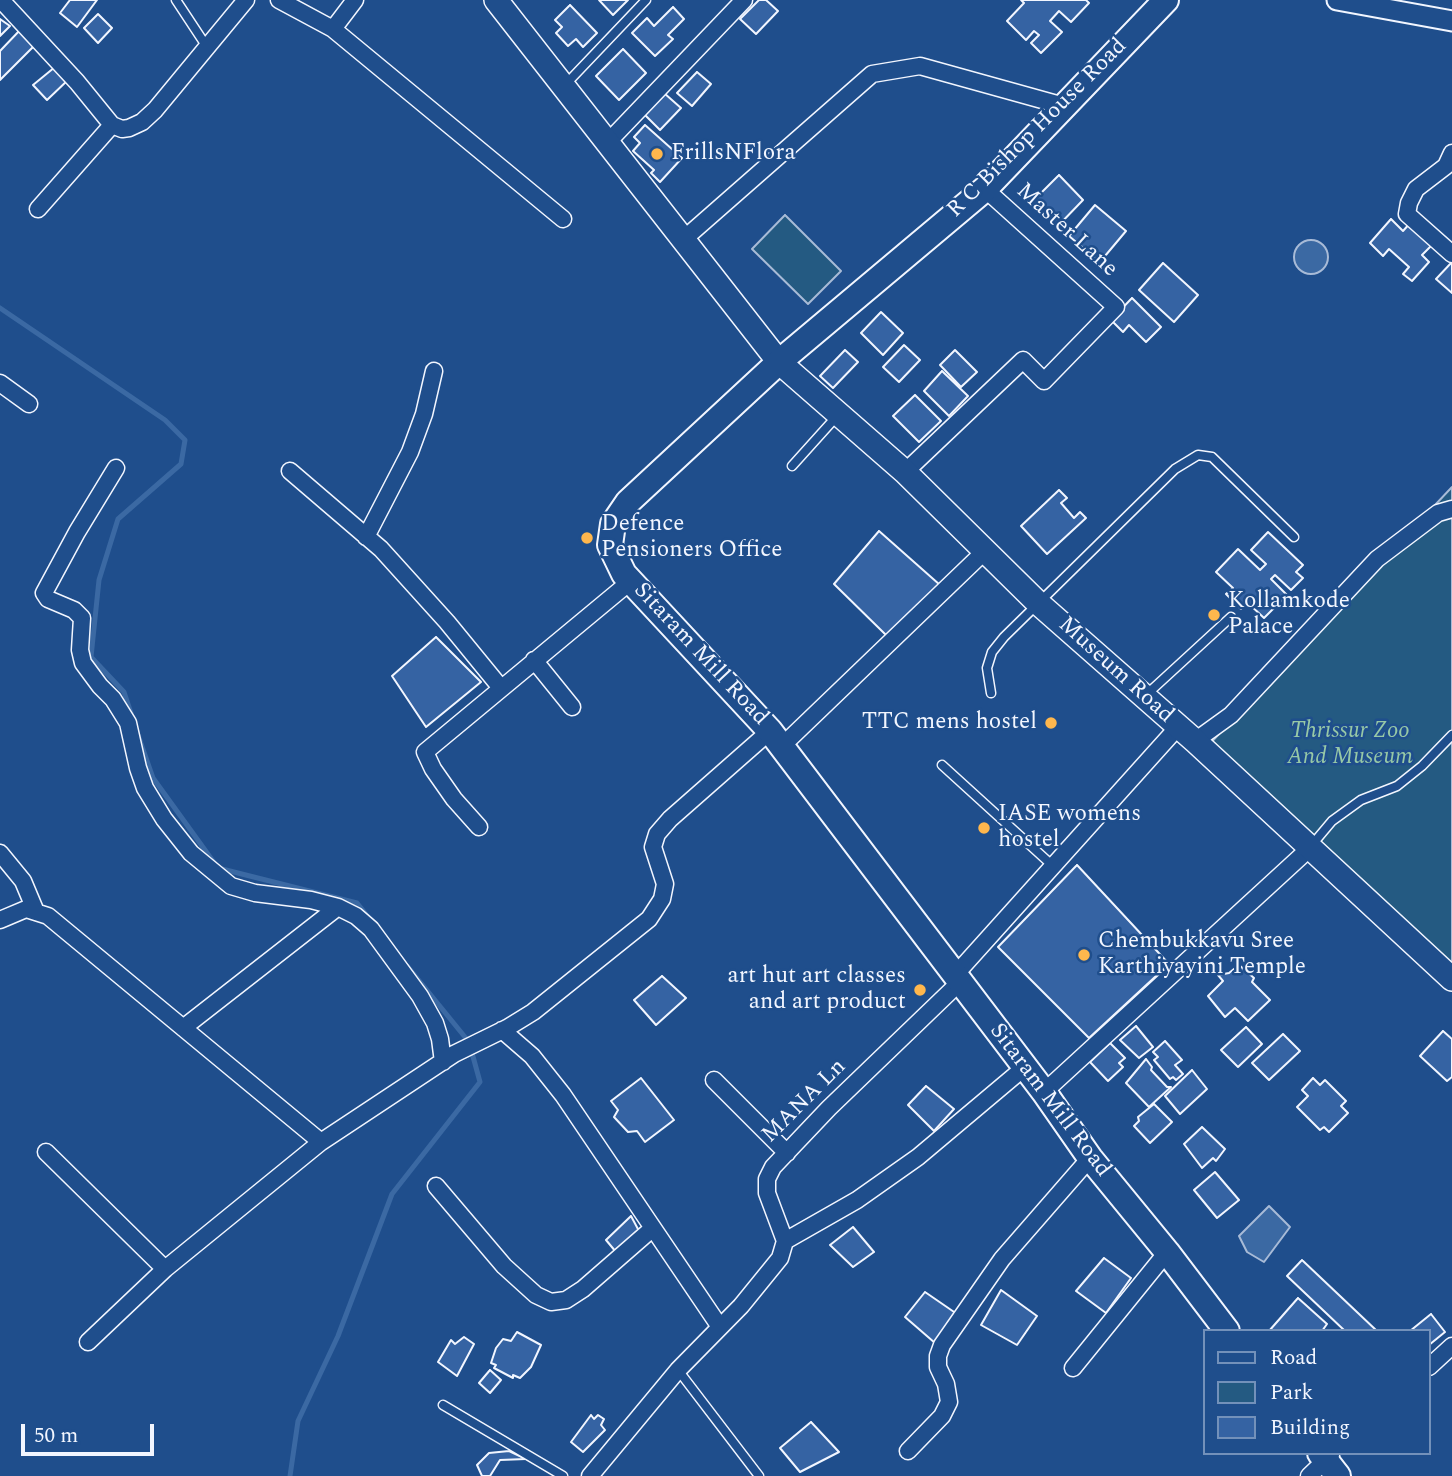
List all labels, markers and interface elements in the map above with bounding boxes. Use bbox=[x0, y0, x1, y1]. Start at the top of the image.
street label: R C Bishop House Road bbox=[942, 33, 1134, 225]
place label: FrillsNFlora bbox=[671, 140, 796, 168]
marker: FrillsNFlora bbox=[649, 146, 665, 162]
street label: Master Lane bbox=[1009, 178, 1123, 284]
place label: Defence Pensioners Office bbox=[601, 511, 782, 565]
marker: Defence Pensioners Office bbox=[579, 530, 595, 546]
street label: Sitaram Mill Road bbox=[627, 578, 773, 732]
place label: Kollamkode Palace bbox=[1228, 588, 1350, 642]
marker: Kollamkode Palace bbox=[1206, 607, 1222, 623]
street label: Museum Road bbox=[1051, 612, 1179, 730]
place label: TTC mens hostel bbox=[862, 709, 1037, 737]
marker: TTC mens hostel bbox=[1043, 715, 1059, 731]
park label: Thrissur Zoo And Museum bbox=[1287, 718, 1413, 772]
place label: IASE womens hostel bbox=[998, 801, 1141, 855]
marker: IASE womens hostel bbox=[976, 820, 992, 836]
place label: Chembukkavu Sree Karthiyayini Temple bbox=[1098, 928, 1306, 982]
marker: Chembukkavu Sree Karthiyayini Temple bbox=[1076, 947, 1092, 963]
place label: art hut art classes and art product bbox=[728, 963, 906, 1017]
marker: art hut art classes and art product bbox=[912, 982, 928, 998]
street label: Sitaram Mill Road bbox=[982, 1019, 1116, 1183]
street label: MANA Ln bbox=[757, 1054, 853, 1150]
legend bbox=[1204, 1329, 1431, 1455]
text: Road bbox=[1270, 1342, 1317, 1374]
text: Park bbox=[1270, 1377, 1313, 1409]
scale bar bbox=[24, 1410, 158, 1454]
text: Building bbox=[1270, 1412, 1350, 1444]
text: 50 m bbox=[34, 1420, 78, 1452]

